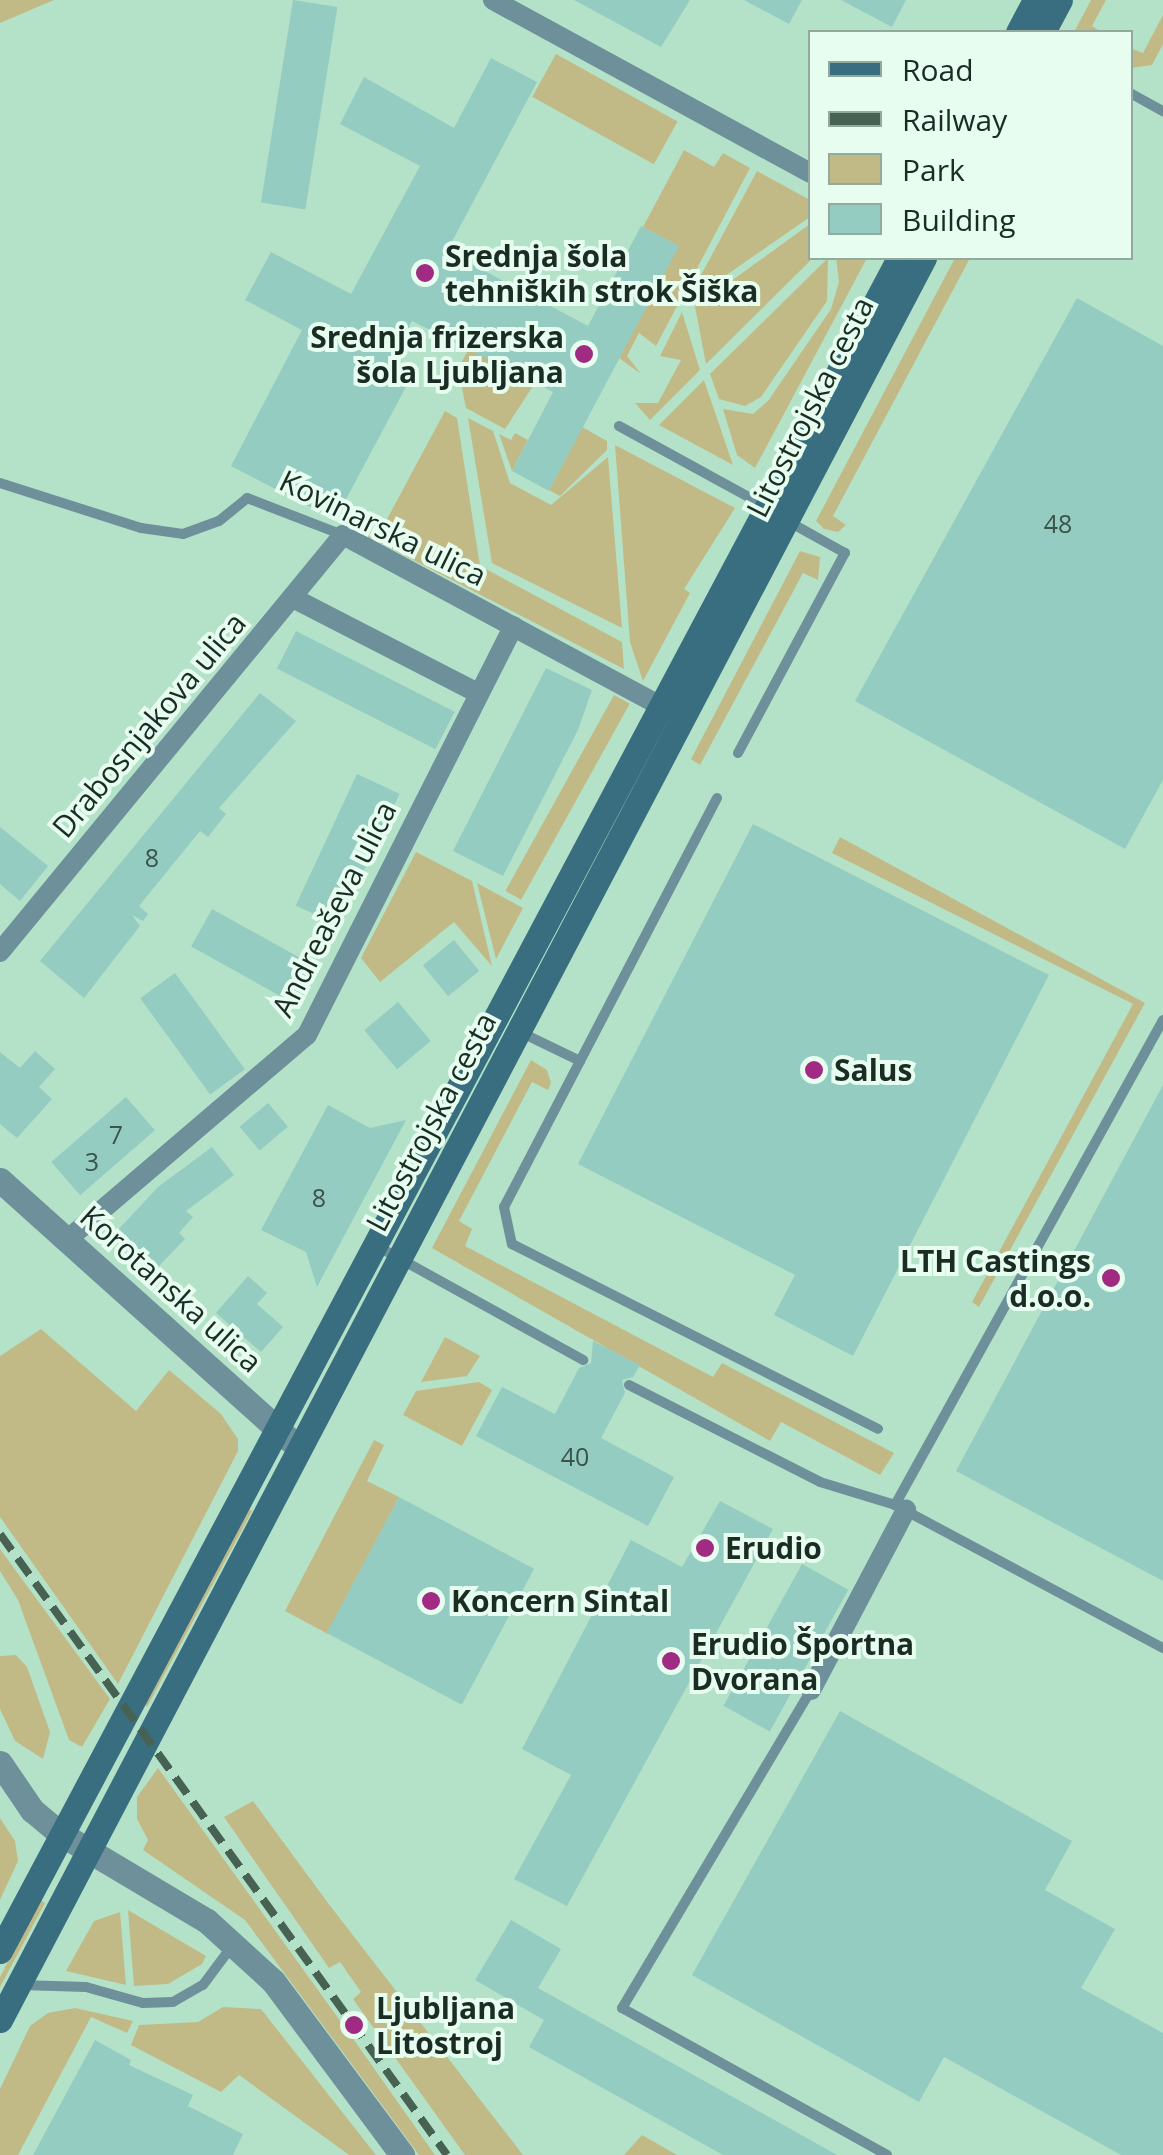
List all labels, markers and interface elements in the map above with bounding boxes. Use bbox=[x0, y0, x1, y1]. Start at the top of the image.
legend bbox=[808, 30, 1133, 260]
text: Road bbox=[902, 49, 974, 90]
text: Railway bbox=[902, 99, 1007, 140]
text: Park bbox=[902, 149, 965, 190]
text: Building bbox=[902, 199, 1016, 240]
place label: Srednja šola tehniških strok Šiška bbox=[445, 238, 758, 308]
marker: Srednja šola tehniških strok Šiška bbox=[414, 262, 436, 284]
street label: Litostrojska cesta bbox=[739, 291, 881, 523]
place label: Srednja frizerska šola Ljubljana bbox=[310, 319, 564, 390]
marker: Srednja frizerska šola Ljubljana bbox=[573, 343, 595, 365]
street label: Kovinarska ulica bbox=[274, 462, 492, 594]
house number: 48 bbox=[1044, 508, 1072, 538]
street label: Drabosnjakova ulica bbox=[45, 605, 253, 845]
street label: Andreaševa ulica bbox=[264, 795, 404, 1023]
house number: 8 bbox=[145, 842, 159, 872]
street label: Litostrojska cesta bbox=[358, 1007, 504, 1237]
place label: Salus bbox=[834, 1052, 912, 1088]
marker: Salus bbox=[803, 1059, 825, 1081]
house number: 7 bbox=[109, 1119, 123, 1149]
house number: 3 bbox=[85, 1146, 99, 1176]
house number: 8 bbox=[312, 1182, 326, 1212]
street label: Korotanska ulica bbox=[73, 1198, 269, 1380]
place label: LTH Castings d.o.o. bbox=[900, 1243, 1091, 1314]
marker: LTH Castings d.o.o. bbox=[1100, 1267, 1122, 1289]
house number: 40 bbox=[561, 1441, 589, 1471]
place label: Erudio bbox=[725, 1530, 822, 1566]
marker: Erudio bbox=[694, 1537, 716, 1559]
place label: Koncern Sintal bbox=[451, 1583, 669, 1619]
marker: Koncern Sintal bbox=[420, 1590, 442, 1612]
place label: Erudio Športna Dvorana bbox=[691, 1626, 914, 1696]
marker: Erudio Športna Dvorana bbox=[660, 1650, 682, 1672]
place label: Ljubljana Litostroj bbox=[376, 1990, 515, 2060]
marker: Ljubljana Litostroj bbox=[341, 2012, 367, 2038]

